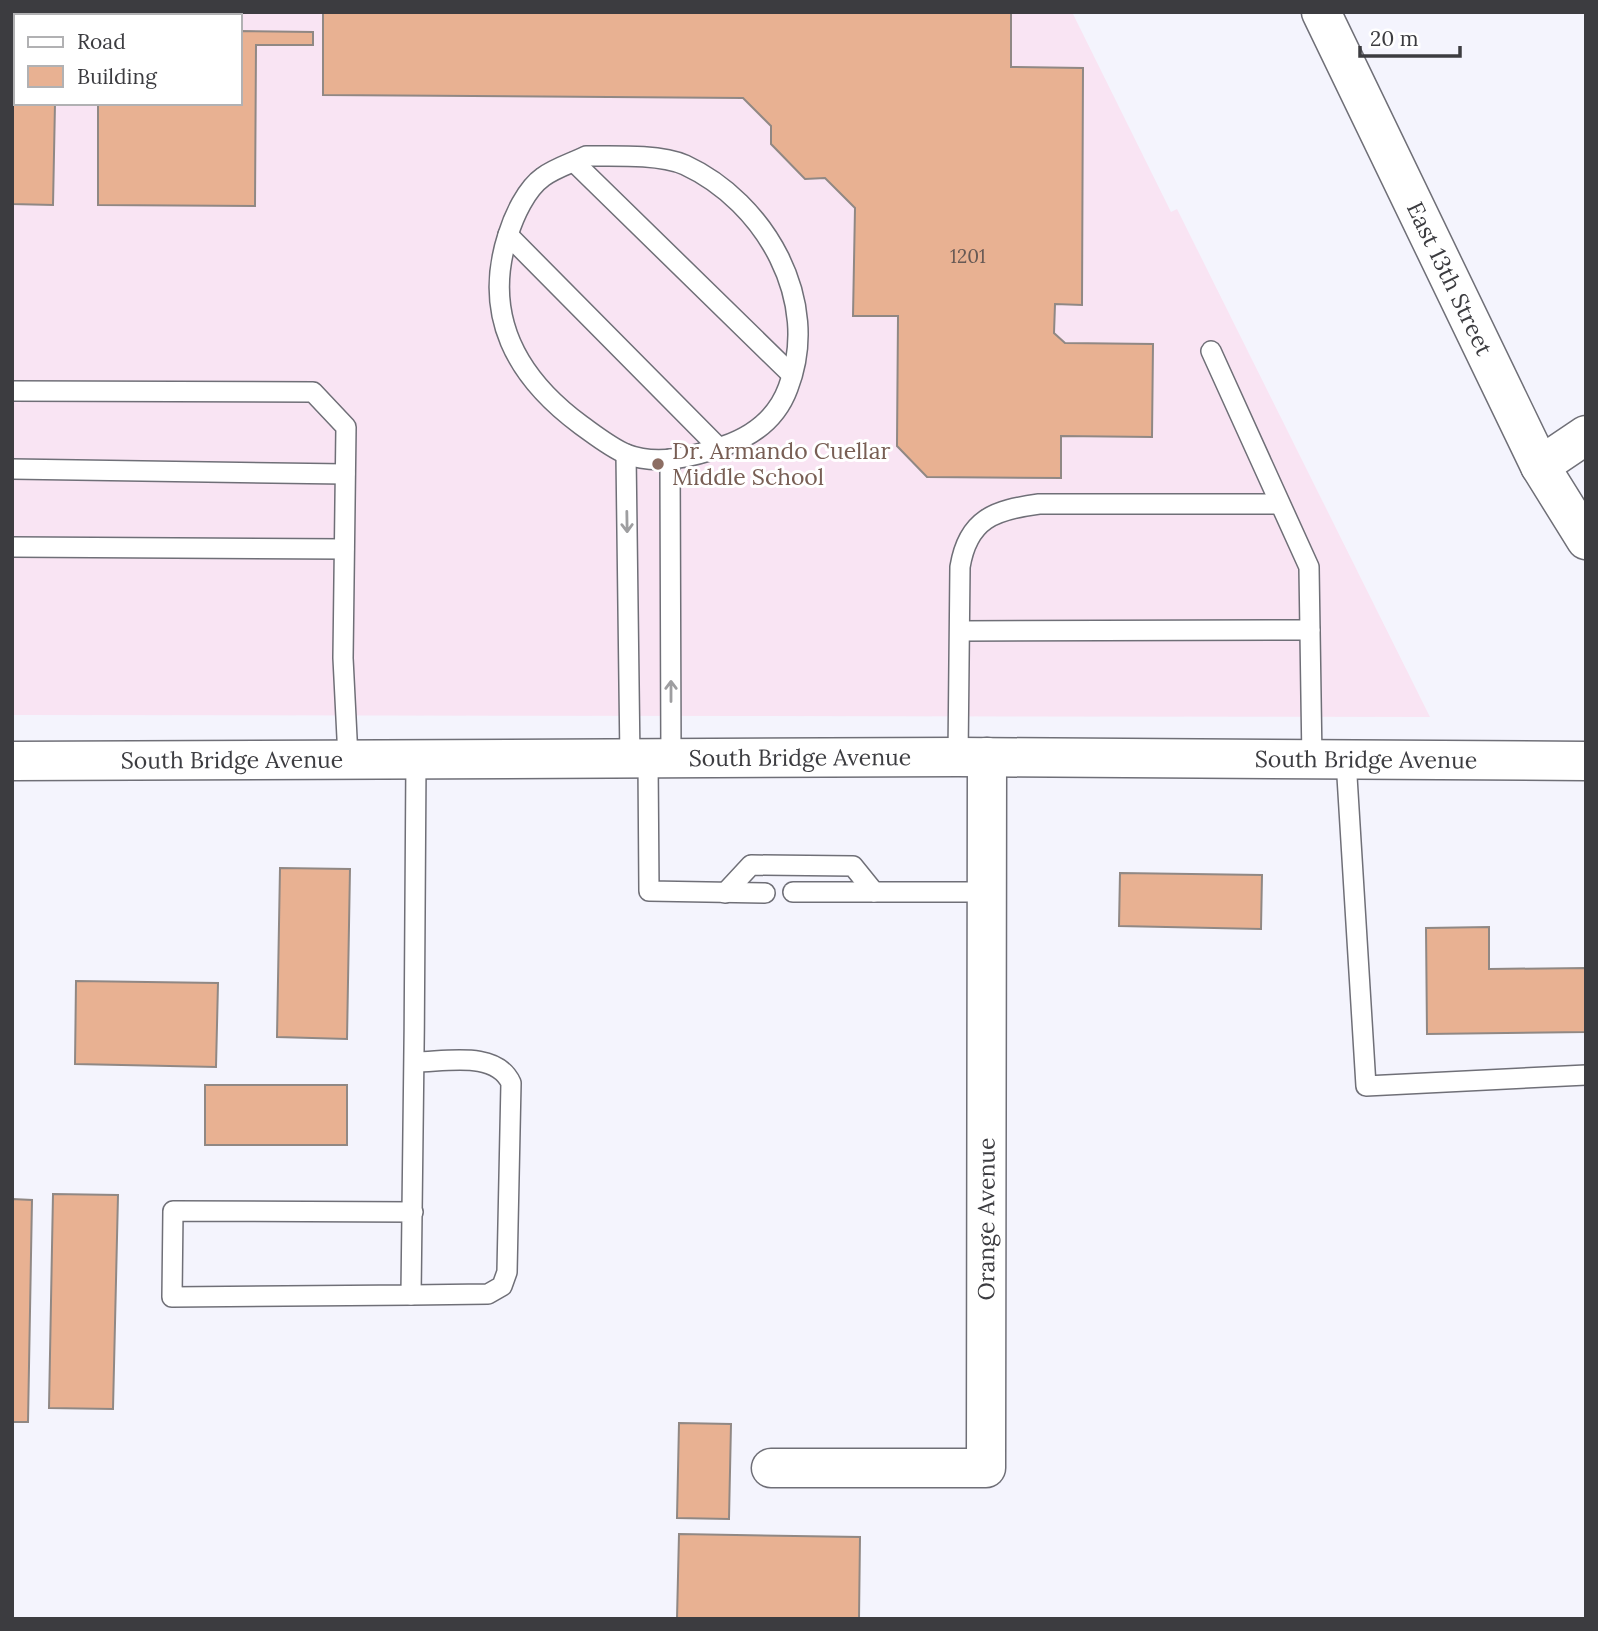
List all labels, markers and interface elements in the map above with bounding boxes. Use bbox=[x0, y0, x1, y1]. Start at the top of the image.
legend bbox=[14, 14, 242, 105]
scale bar bbox=[1360, 14, 1460, 58]
text: 20 m bbox=[1370, 25, 1419, 52]
text: Road bbox=[77, 28, 126, 55]
text: Building bbox=[77, 63, 157, 90]
street label: East 13th Street bbox=[1401, 197, 1499, 360]
house number: 1201 bbox=[950, 244, 986, 268]
place label: Dr. Armando Cuellar Middle School bbox=[672, 436, 890, 491]
marker: Dr. Armando Cuellar Middle School bbox=[650, 456, 666, 472]
one-way arrow bbox=[620, 510, 633, 533]
one-way arrow bbox=[664, 680, 678, 703]
street label: South Bridge Avenue bbox=[689, 742, 911, 772]
street label: South Bridge Avenue bbox=[1255, 744, 1477, 774]
street label: South Bridge Avenue bbox=[121, 745, 343, 775]
street label: Orange Avenue bbox=[971, 1137, 1000, 1301]

